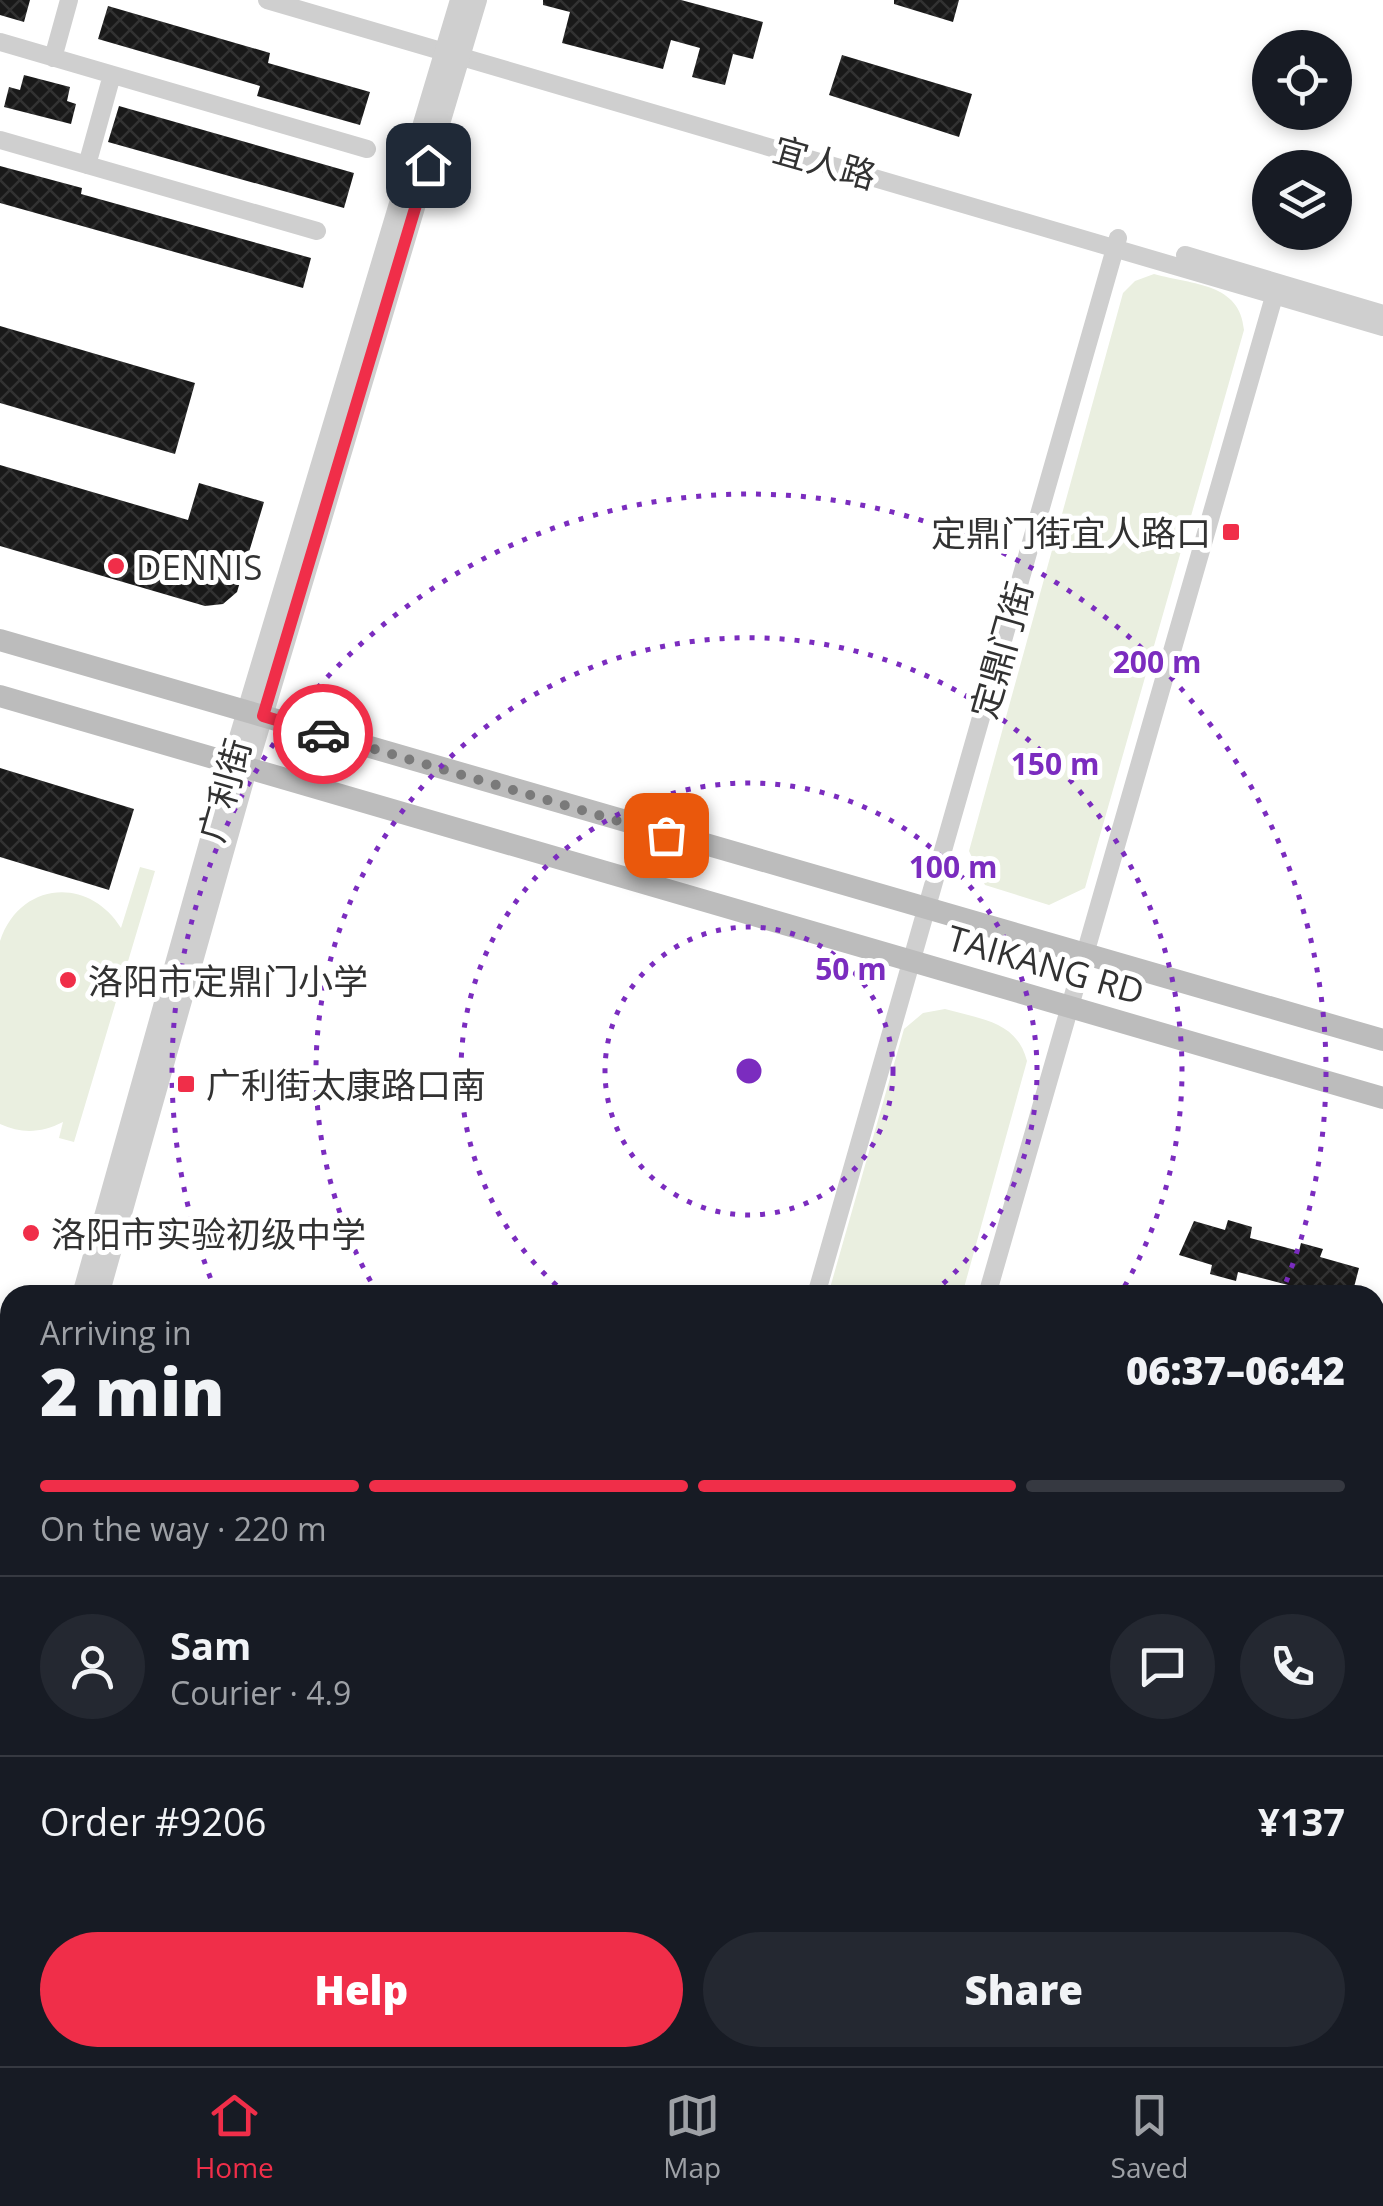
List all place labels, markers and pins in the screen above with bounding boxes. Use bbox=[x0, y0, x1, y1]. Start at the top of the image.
pin bbox=[386, 123, 471, 208]
place label: 定鼎门街宜人路口 bbox=[931, 509, 1211, 556]
marker: 定鼎门街宜人路口 bbox=[1220, 521, 1242, 543]
place label: DENNIS bbox=[136, 543, 263, 590]
marker: DENNIS bbox=[105, 555, 127, 577]
pin bbox=[624, 793, 709, 878]
place label: 洛阳市定鼎门小学 bbox=[88, 957, 368, 1004]
marker: 洛阳市定鼎门小学 bbox=[57, 969, 79, 991]
centre of rings bbox=[731, 1053, 767, 1089]
place label: 广利街太康路口南 bbox=[206, 1061, 486, 1108]
marker: 广利街太康路口南 bbox=[175, 1073, 197, 1095]
place label: 洛阳市实验初级中学 bbox=[51, 1210, 366, 1257]
marker: 洛阳市实验初级中学 bbox=[20, 1222, 42, 1244]

